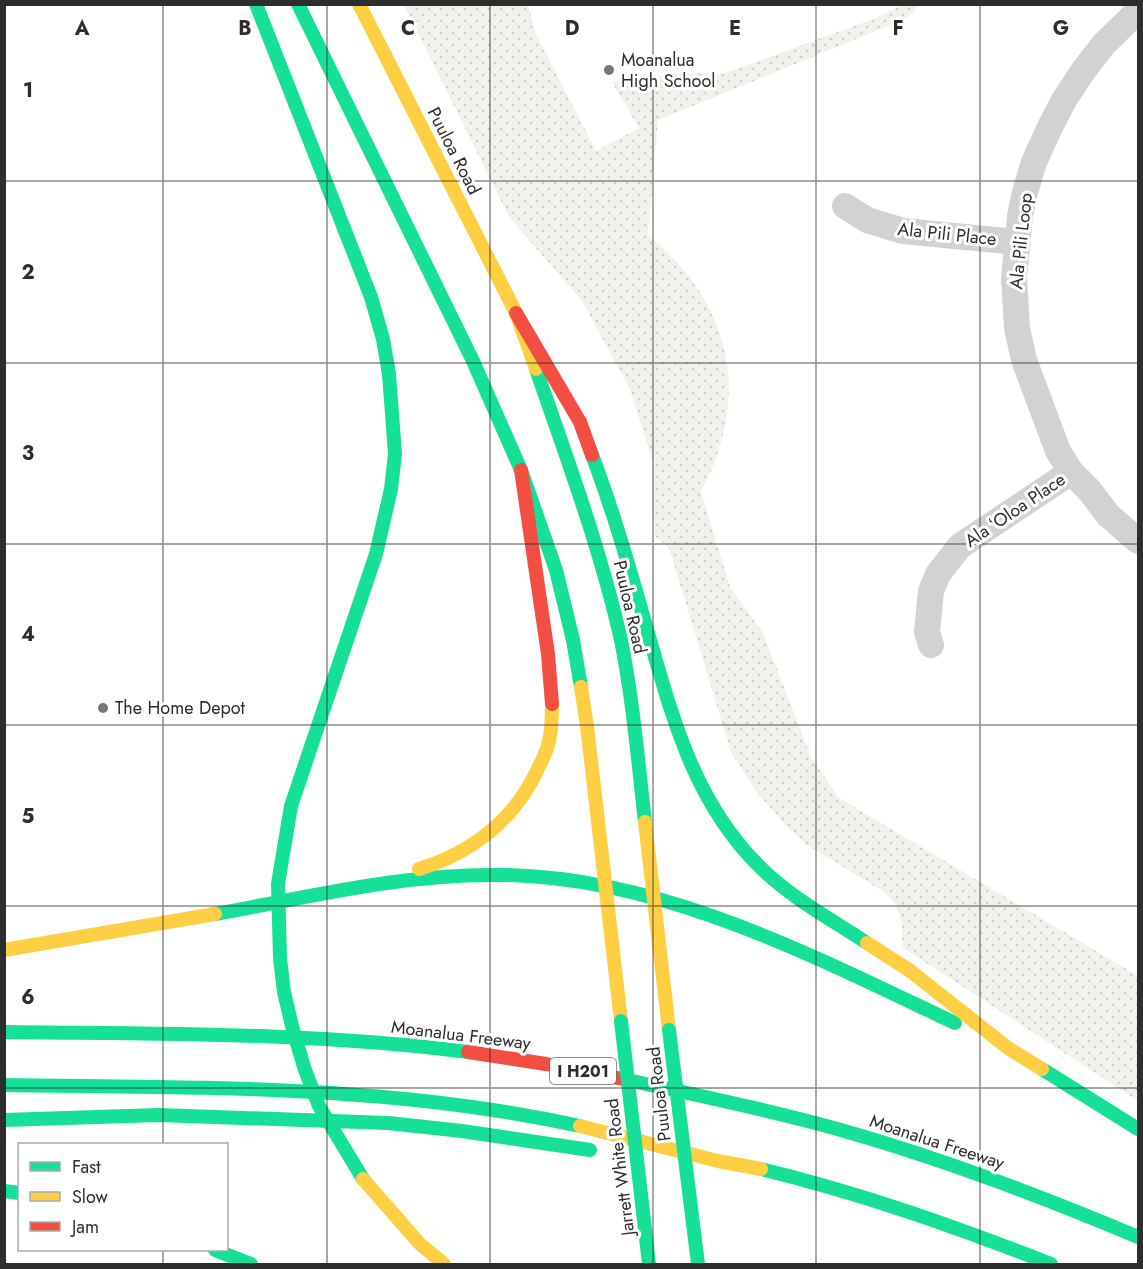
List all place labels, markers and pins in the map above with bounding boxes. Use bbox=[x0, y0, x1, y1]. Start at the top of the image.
place label: Moanalua High School bbox=[621, 47, 715, 94]
marker: Moanalua High School bbox=[602, 63, 616, 77]
place label: The Home Depot bbox=[115, 695, 245, 721]
marker: The Home Depot bbox=[96, 701, 110, 715]

